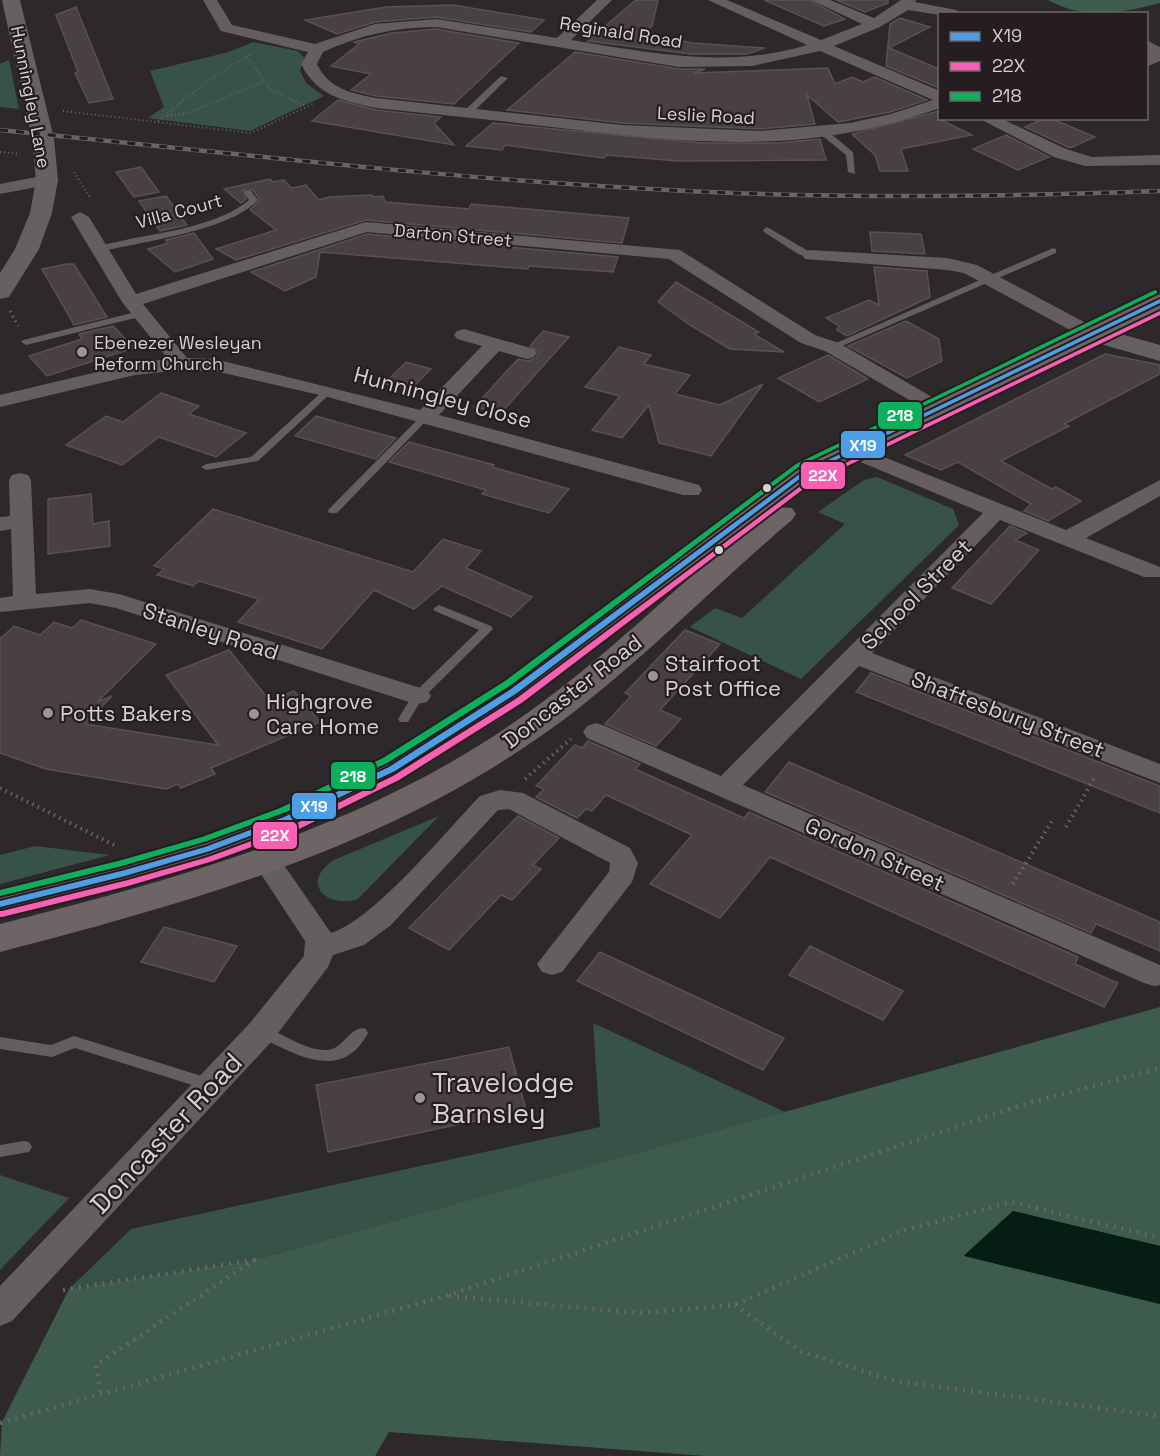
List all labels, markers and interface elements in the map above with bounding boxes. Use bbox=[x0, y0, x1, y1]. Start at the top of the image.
street label: Reginald Road bbox=[558, 11, 684, 53]
legend bbox=[938, 12, 1148, 120]
street label: Hunningley Lane bbox=[6, 24, 56, 170]
text: X19 bbox=[992, 24, 1022, 47]
text: 22X bbox=[992, 54, 1025, 77]
text: 218 bbox=[992, 84, 1022, 107]
street label: Leslie Road bbox=[656, 101, 756, 129]
street label: Villa Court bbox=[133, 188, 225, 234]
street label: Darton Street bbox=[393, 218, 513, 252]
place label: Ebenezer Wesleyan Reform Church bbox=[94, 331, 262, 375]
marker: Ebenezer Wesleyan Reform Church bbox=[75, 345, 89, 359]
street label: Hunningley Close bbox=[351, 360, 535, 434]
line badge: 218 bbox=[877, 401, 923, 430]
text: 218 bbox=[887, 405, 914, 426]
line badge: X19 bbox=[840, 430, 886, 459]
text: X19 bbox=[849, 435, 877, 456]
line badge: 22X bbox=[800, 461, 846, 490]
text: 22X bbox=[808, 465, 838, 486]
unlabelled marker bbox=[761, 482, 773, 494]
street label: School Street bbox=[855, 533, 977, 655]
unlabelled marker bbox=[713, 544, 725, 556]
street label: Stanley Road bbox=[140, 596, 282, 666]
street label: Doncaster Road bbox=[497, 628, 647, 754]
place label: Stairfoot Post Office bbox=[665, 649, 781, 702]
street label: Shaftesbury Street bbox=[907, 664, 1109, 764]
marker: Stairfoot Post Office bbox=[646, 669, 660, 683]
place label: Highgrove Care Home bbox=[266, 687, 379, 740]
place label: Potts Bakers bbox=[60, 699, 192, 727]
marker: Potts Bakers bbox=[41, 706, 55, 720]
marker: Highgrove Care Home bbox=[247, 707, 261, 721]
line badge: 218 bbox=[330, 761, 376, 790]
text: 218 bbox=[340, 766, 367, 787]
line badge: X19 bbox=[291, 792, 337, 820]
text: X19 bbox=[300, 796, 328, 817]
street label: Gordon Street bbox=[801, 811, 949, 897]
line badge: 22X bbox=[252, 821, 298, 850]
text: 22X bbox=[260, 825, 290, 846]
street label: Doncaster Road bbox=[82, 1045, 250, 1221]
place label: Travelodge Barnsley bbox=[432, 1065, 574, 1131]
marker: Travelodge Barnsley bbox=[413, 1091, 427, 1105]

